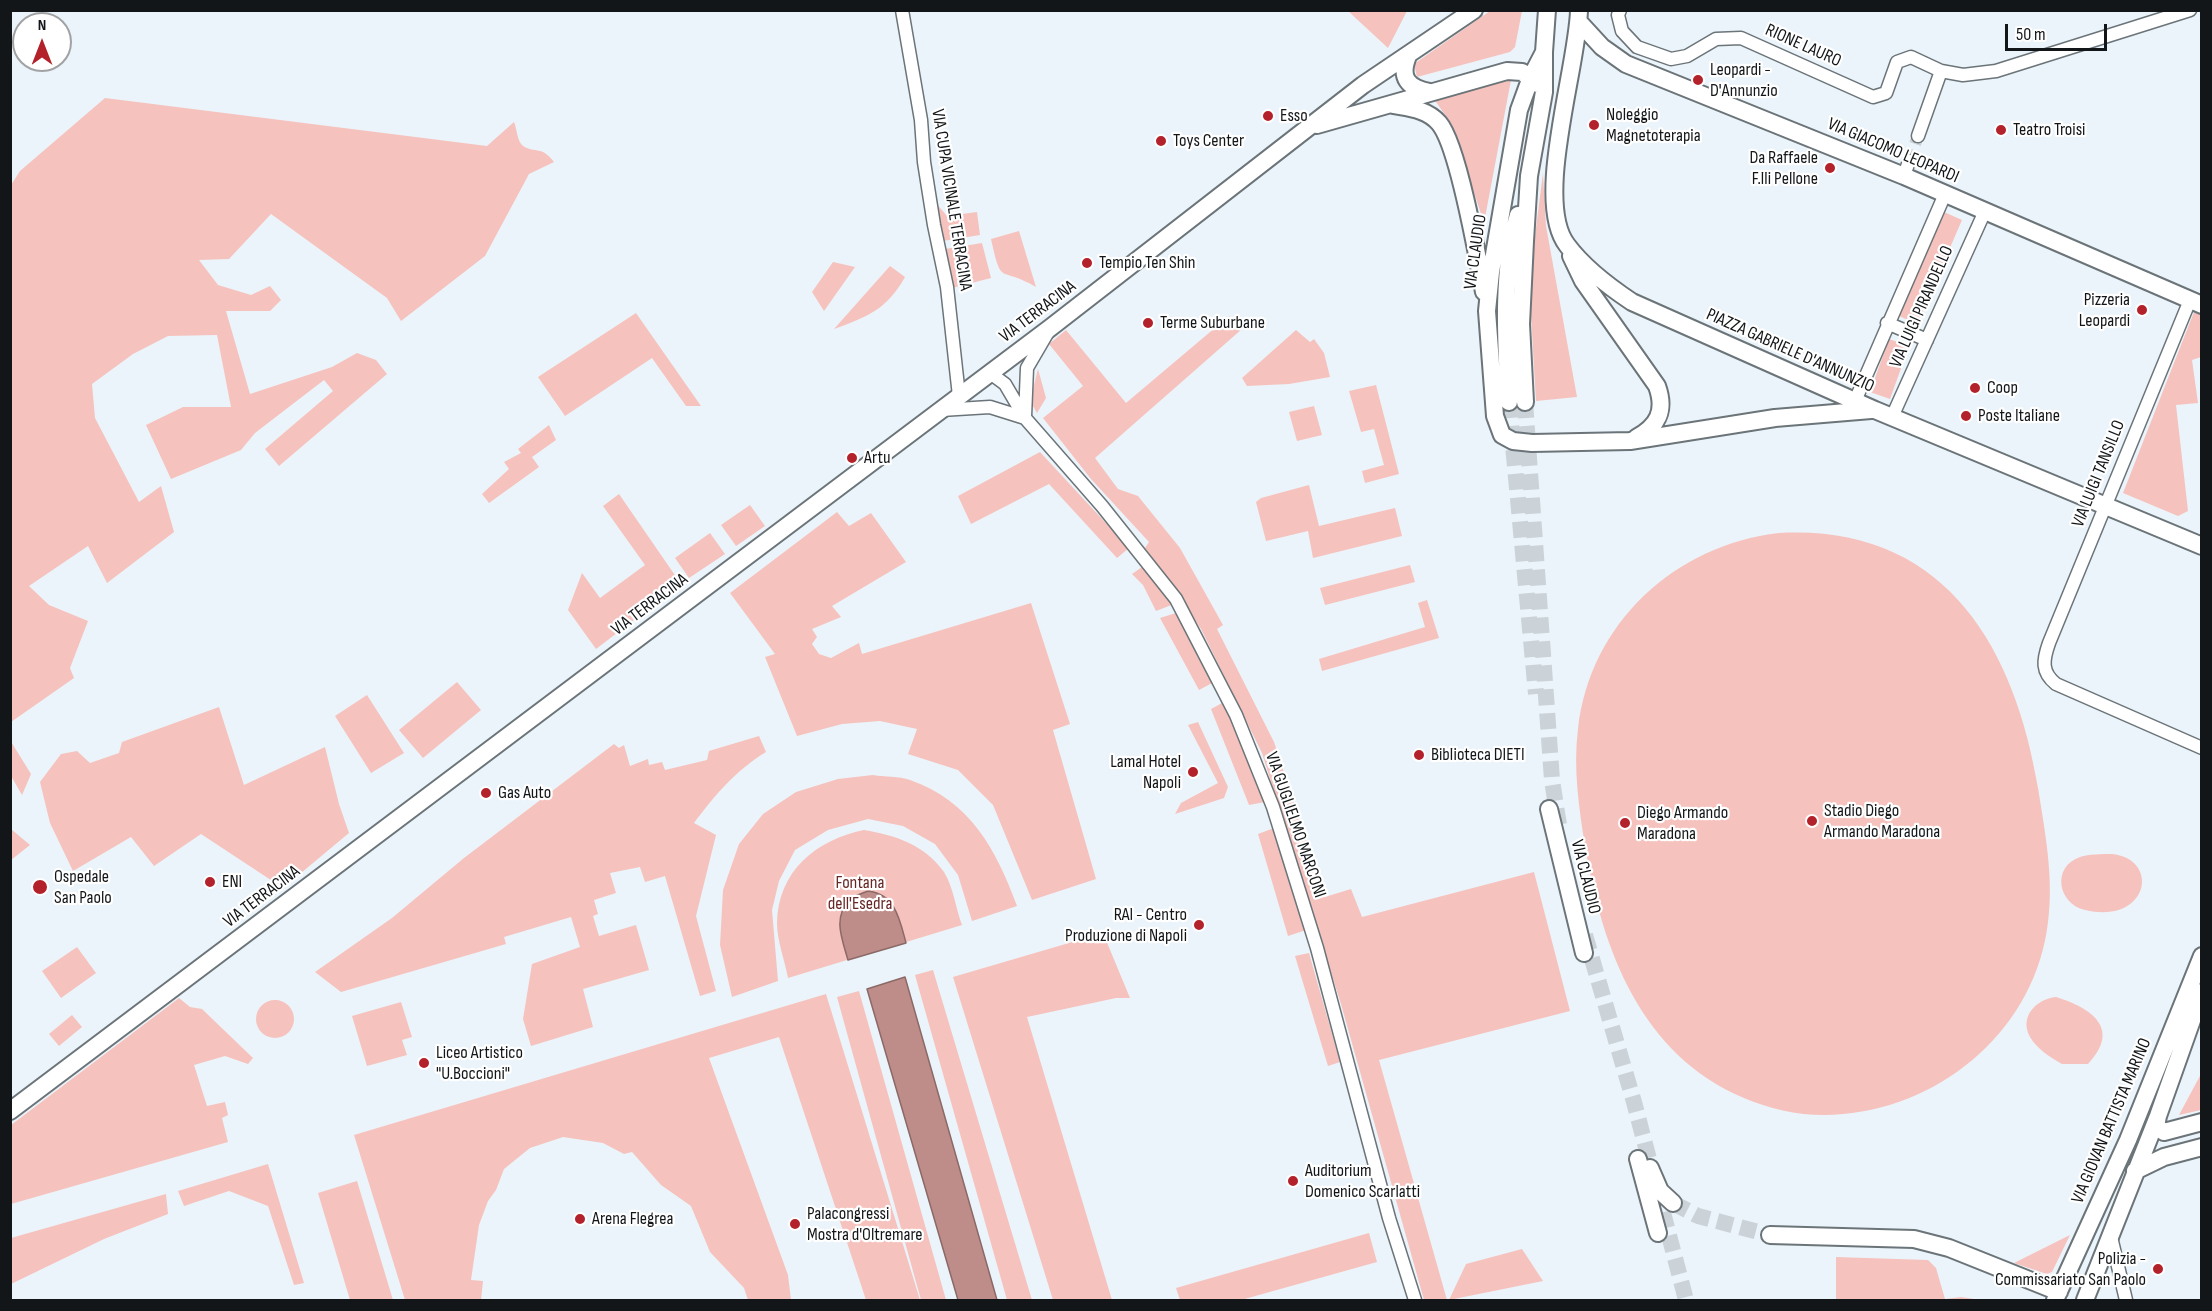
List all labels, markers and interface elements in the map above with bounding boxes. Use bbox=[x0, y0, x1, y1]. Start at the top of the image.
north arrow bbox=[12, 12, 72, 72]
scale bar bbox=[2008, 12, 2110, 50]
text: N bbox=[38, 16, 46, 35]
street label: RIONE LAURO bbox=[1762, 20, 1844, 72]
text: 50 m bbox=[2016, 24, 2046, 45]
place label: Leopardi - D'Annunzio bbox=[1710, 59, 1778, 101]
marker: Leopardi - D'Annunzio bbox=[1691, 73, 1705, 87]
place label: Noleggio Magnetoterapia bbox=[1606, 104, 1701, 146]
place label: Esso bbox=[1280, 105, 1308, 127]
street label: VIA CUPA VICINALE TERRACINA bbox=[926, 108, 976, 292]
marker: Esso bbox=[1261, 109, 1275, 123]
street label: VIA GIACOMO LEOPARDI bbox=[1824, 114, 1962, 188]
marker: Noleggio Magnetoterapia bbox=[1587, 118, 1601, 132]
place label: Teatro Troisi bbox=[2013, 119, 2085, 141]
marker: Teatro Troisi bbox=[1994, 123, 2008, 137]
place label: Toys Center bbox=[1173, 130, 1244, 152]
marker: Toys Center bbox=[1154, 134, 1168, 148]
place label: Da Raffaele F.lli Pellone bbox=[1750, 147, 1818, 190]
marker: Da Raffaele F.lli Pellone bbox=[1823, 161, 1837, 175]
street label: VIA CLAUDIO bbox=[1460, 213, 1492, 291]
street label: VIA LUIGI PIRANDELLO bbox=[1885, 243, 1959, 371]
place label: Tempio Ten Shin bbox=[1099, 252, 1195, 274]
marker: Tempio Ten Shin bbox=[1080, 256, 1094, 270]
street label: VIA TERRACINA bbox=[995, 276, 1081, 348]
place label: Pizzeria Leopardi bbox=[2079, 289, 2130, 332]
marker: Pizzeria Leopardi bbox=[2135, 303, 2149, 317]
street label: PIAZZA GABRIELE D'ANNUNZIO bbox=[1703, 304, 1877, 398]
place label: Terme Suburbane bbox=[1160, 312, 1265, 334]
marker: Terme Suburbane bbox=[1141, 316, 1155, 330]
place label: Coop bbox=[1987, 377, 2018, 399]
marker: Coop bbox=[1968, 381, 1982, 395]
place label: Poste Italiane bbox=[1978, 405, 2060, 427]
marker: Poste Italiane bbox=[1959, 409, 1973, 423]
street label: VIA LUIGI TANSILLO bbox=[2068, 417, 2130, 531]
place label: Artu bbox=[864, 447, 890, 469]
marker: Artu bbox=[845, 451, 859, 465]
street label: VIA TERRACINA bbox=[607, 569, 693, 641]
place label: Biblioteca DIETI bbox=[1431, 744, 1525, 766]
marker: Biblioteca DIETI bbox=[1412, 748, 1426, 762]
street label: VIA GUGLIELMO MARCONI bbox=[1260, 749, 1330, 901]
place label: Lamal Hotel Napoli bbox=[1110, 751, 1181, 794]
marker: Lamal Hotel Napoli bbox=[1186, 765, 1200, 779]
place label: Gas Auto bbox=[498, 782, 551, 804]
marker: Gas Auto bbox=[479, 786, 493, 800]
place label: Stadio Diego Armando Maradona bbox=[1824, 800, 1940, 842]
place label: Diego Armando Maradona bbox=[1637, 802, 1728, 844]
marker: Stadio Diego Armando Maradona bbox=[1805, 814, 1819, 828]
marker: Diego Armando Maradona bbox=[1618, 816, 1632, 830]
street label: VIA CLAUDIO bbox=[1565, 838, 1605, 916]
street label: VIA TERRACINA bbox=[219, 861, 305, 933]
place label: Ospedale San Paolo bbox=[54, 866, 112, 908]
place label: ENI bbox=[222, 871, 242, 893]
park label: Fontana dell'Esedra bbox=[828, 872, 892, 914]
marker: ENI bbox=[203, 875, 217, 889]
marker: Ospedale San Paolo bbox=[31, 878, 49, 896]
place label: RAI - Centro Produzione di Napoli bbox=[1065, 904, 1187, 946]
marker: RAI - Centro Produzione di Napoli bbox=[1192, 918, 1206, 932]
street label: VIA GIOVAN BATTISTA MARINO bbox=[2067, 1035, 2157, 1207]
place label: Liceo Artistico "U.Boccioni" bbox=[436, 1042, 523, 1084]
marker: Liceo Artistico "U.Boccioni" bbox=[417, 1056, 431, 1070]
place label: Auditorium Domenico Scarlatti bbox=[1305, 1160, 1420, 1202]
marker: Auditorium Domenico Scarlatti bbox=[1286, 1174, 1300, 1188]
place label: Palacongressi Mostra d'Oltremare bbox=[807, 1203, 923, 1246]
place label: Arena Flegrea bbox=[592, 1208, 673, 1230]
marker: Arena Flegrea bbox=[573, 1212, 587, 1226]
marker: Palacongressi Mostra d'Oltremare bbox=[788, 1217, 802, 1231]
place label: Polizia - Commissariato San Paolo bbox=[1995, 1248, 2146, 1290]
marker: Polizia - Commissariato San Paolo bbox=[2151, 1262, 2165, 1276]

